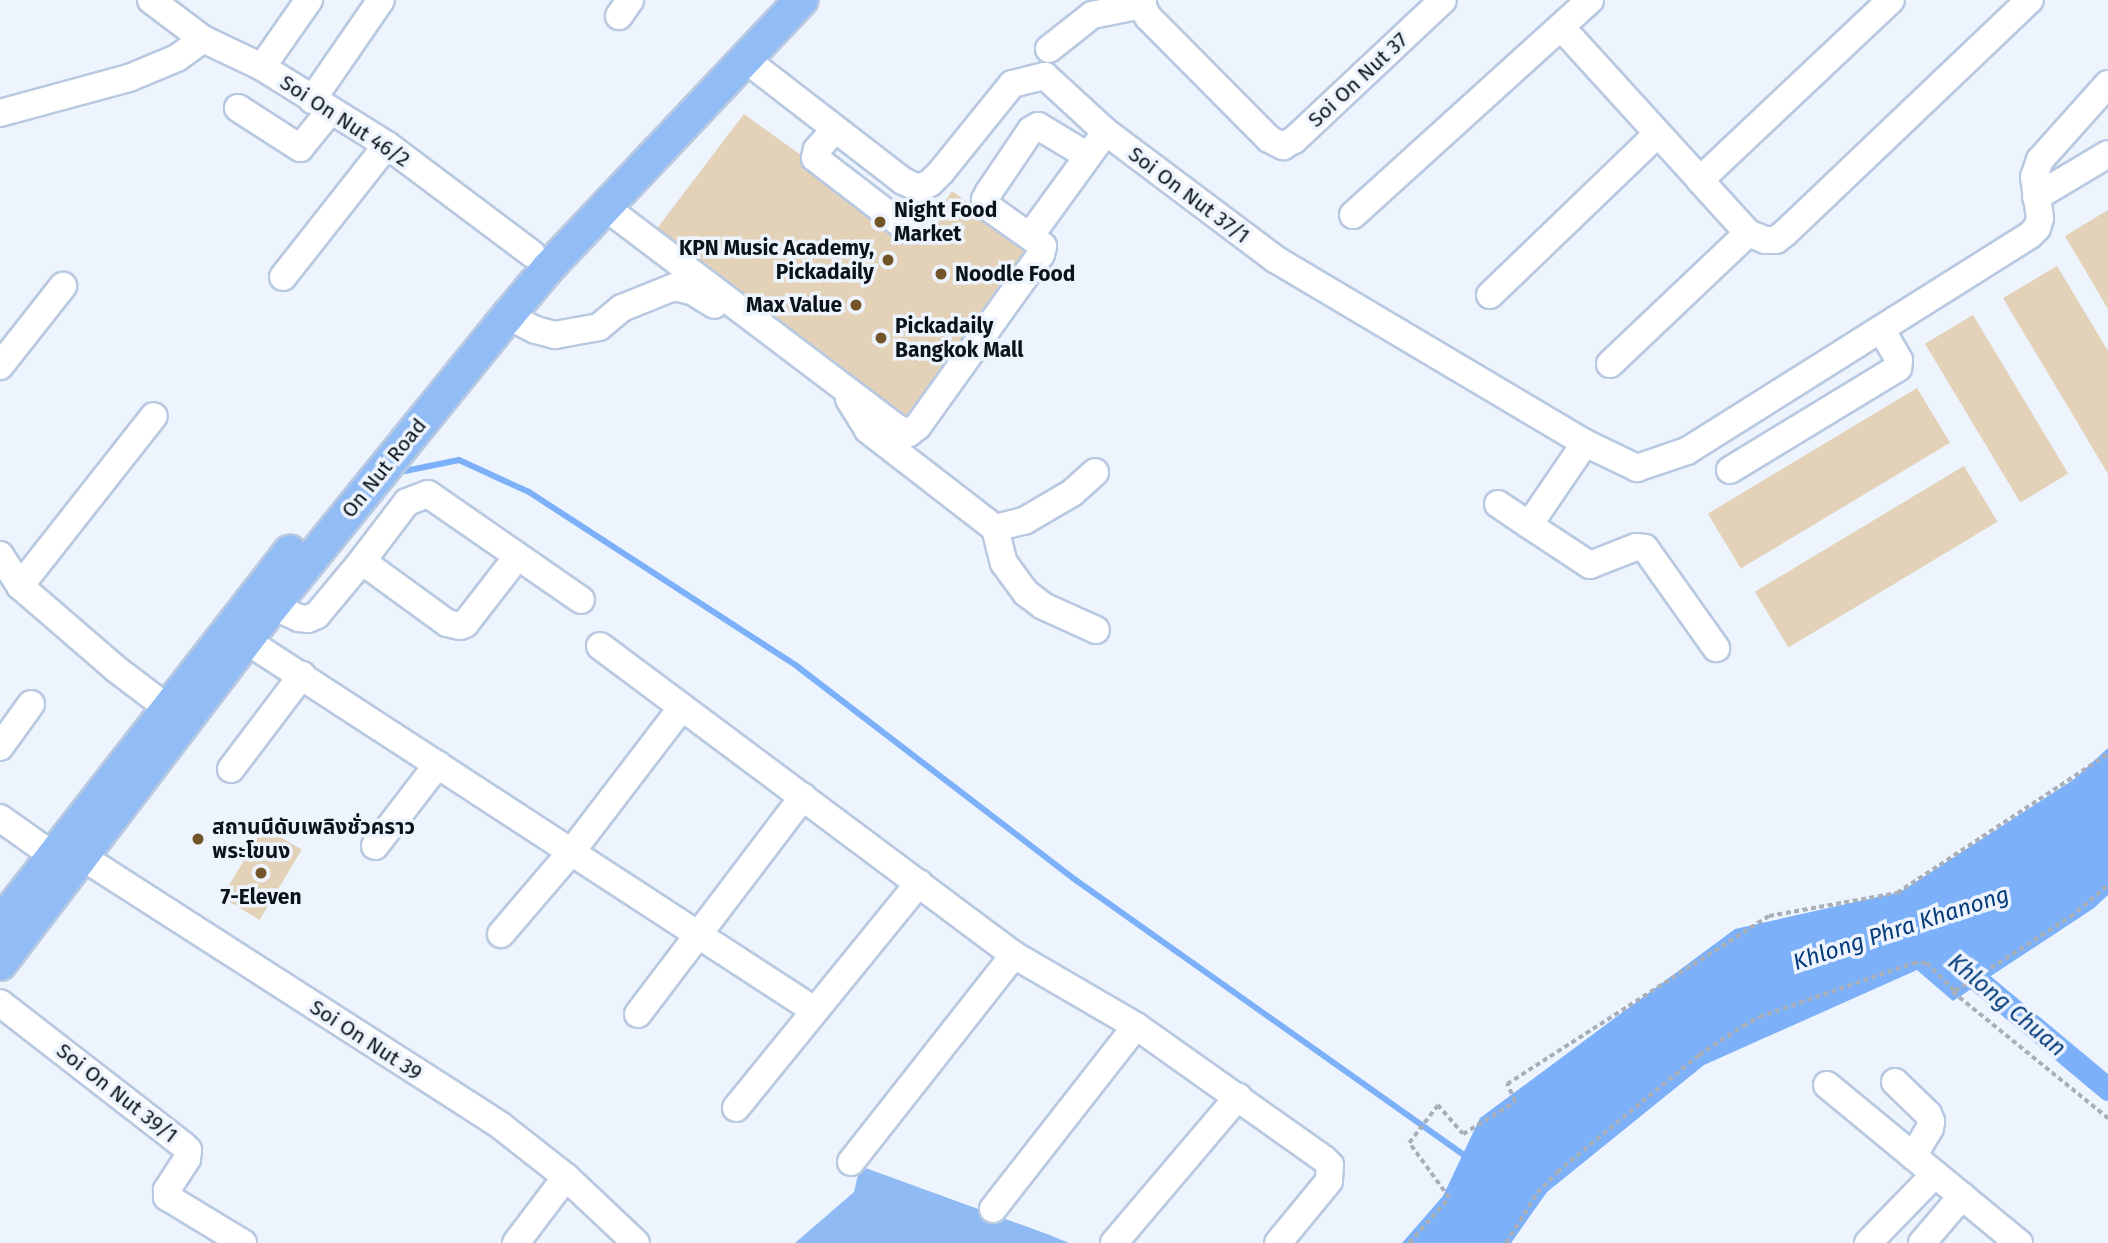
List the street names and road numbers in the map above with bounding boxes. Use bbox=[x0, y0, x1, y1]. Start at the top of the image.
street label: Soi On Nut 37 bbox=[1303, 27, 1413, 133]
street label: Soi On Nut 46/2 bbox=[275, 70, 415, 172]
street label: Soi On Nut 37/1 bbox=[1124, 141, 1254, 249]
street label: On Nut Road bbox=[336, 413, 432, 523]
street label: Soi On Nut 39 bbox=[305, 994, 427, 1086]
street label: Soi On Nut 39/1 bbox=[52, 1038, 182, 1148]

